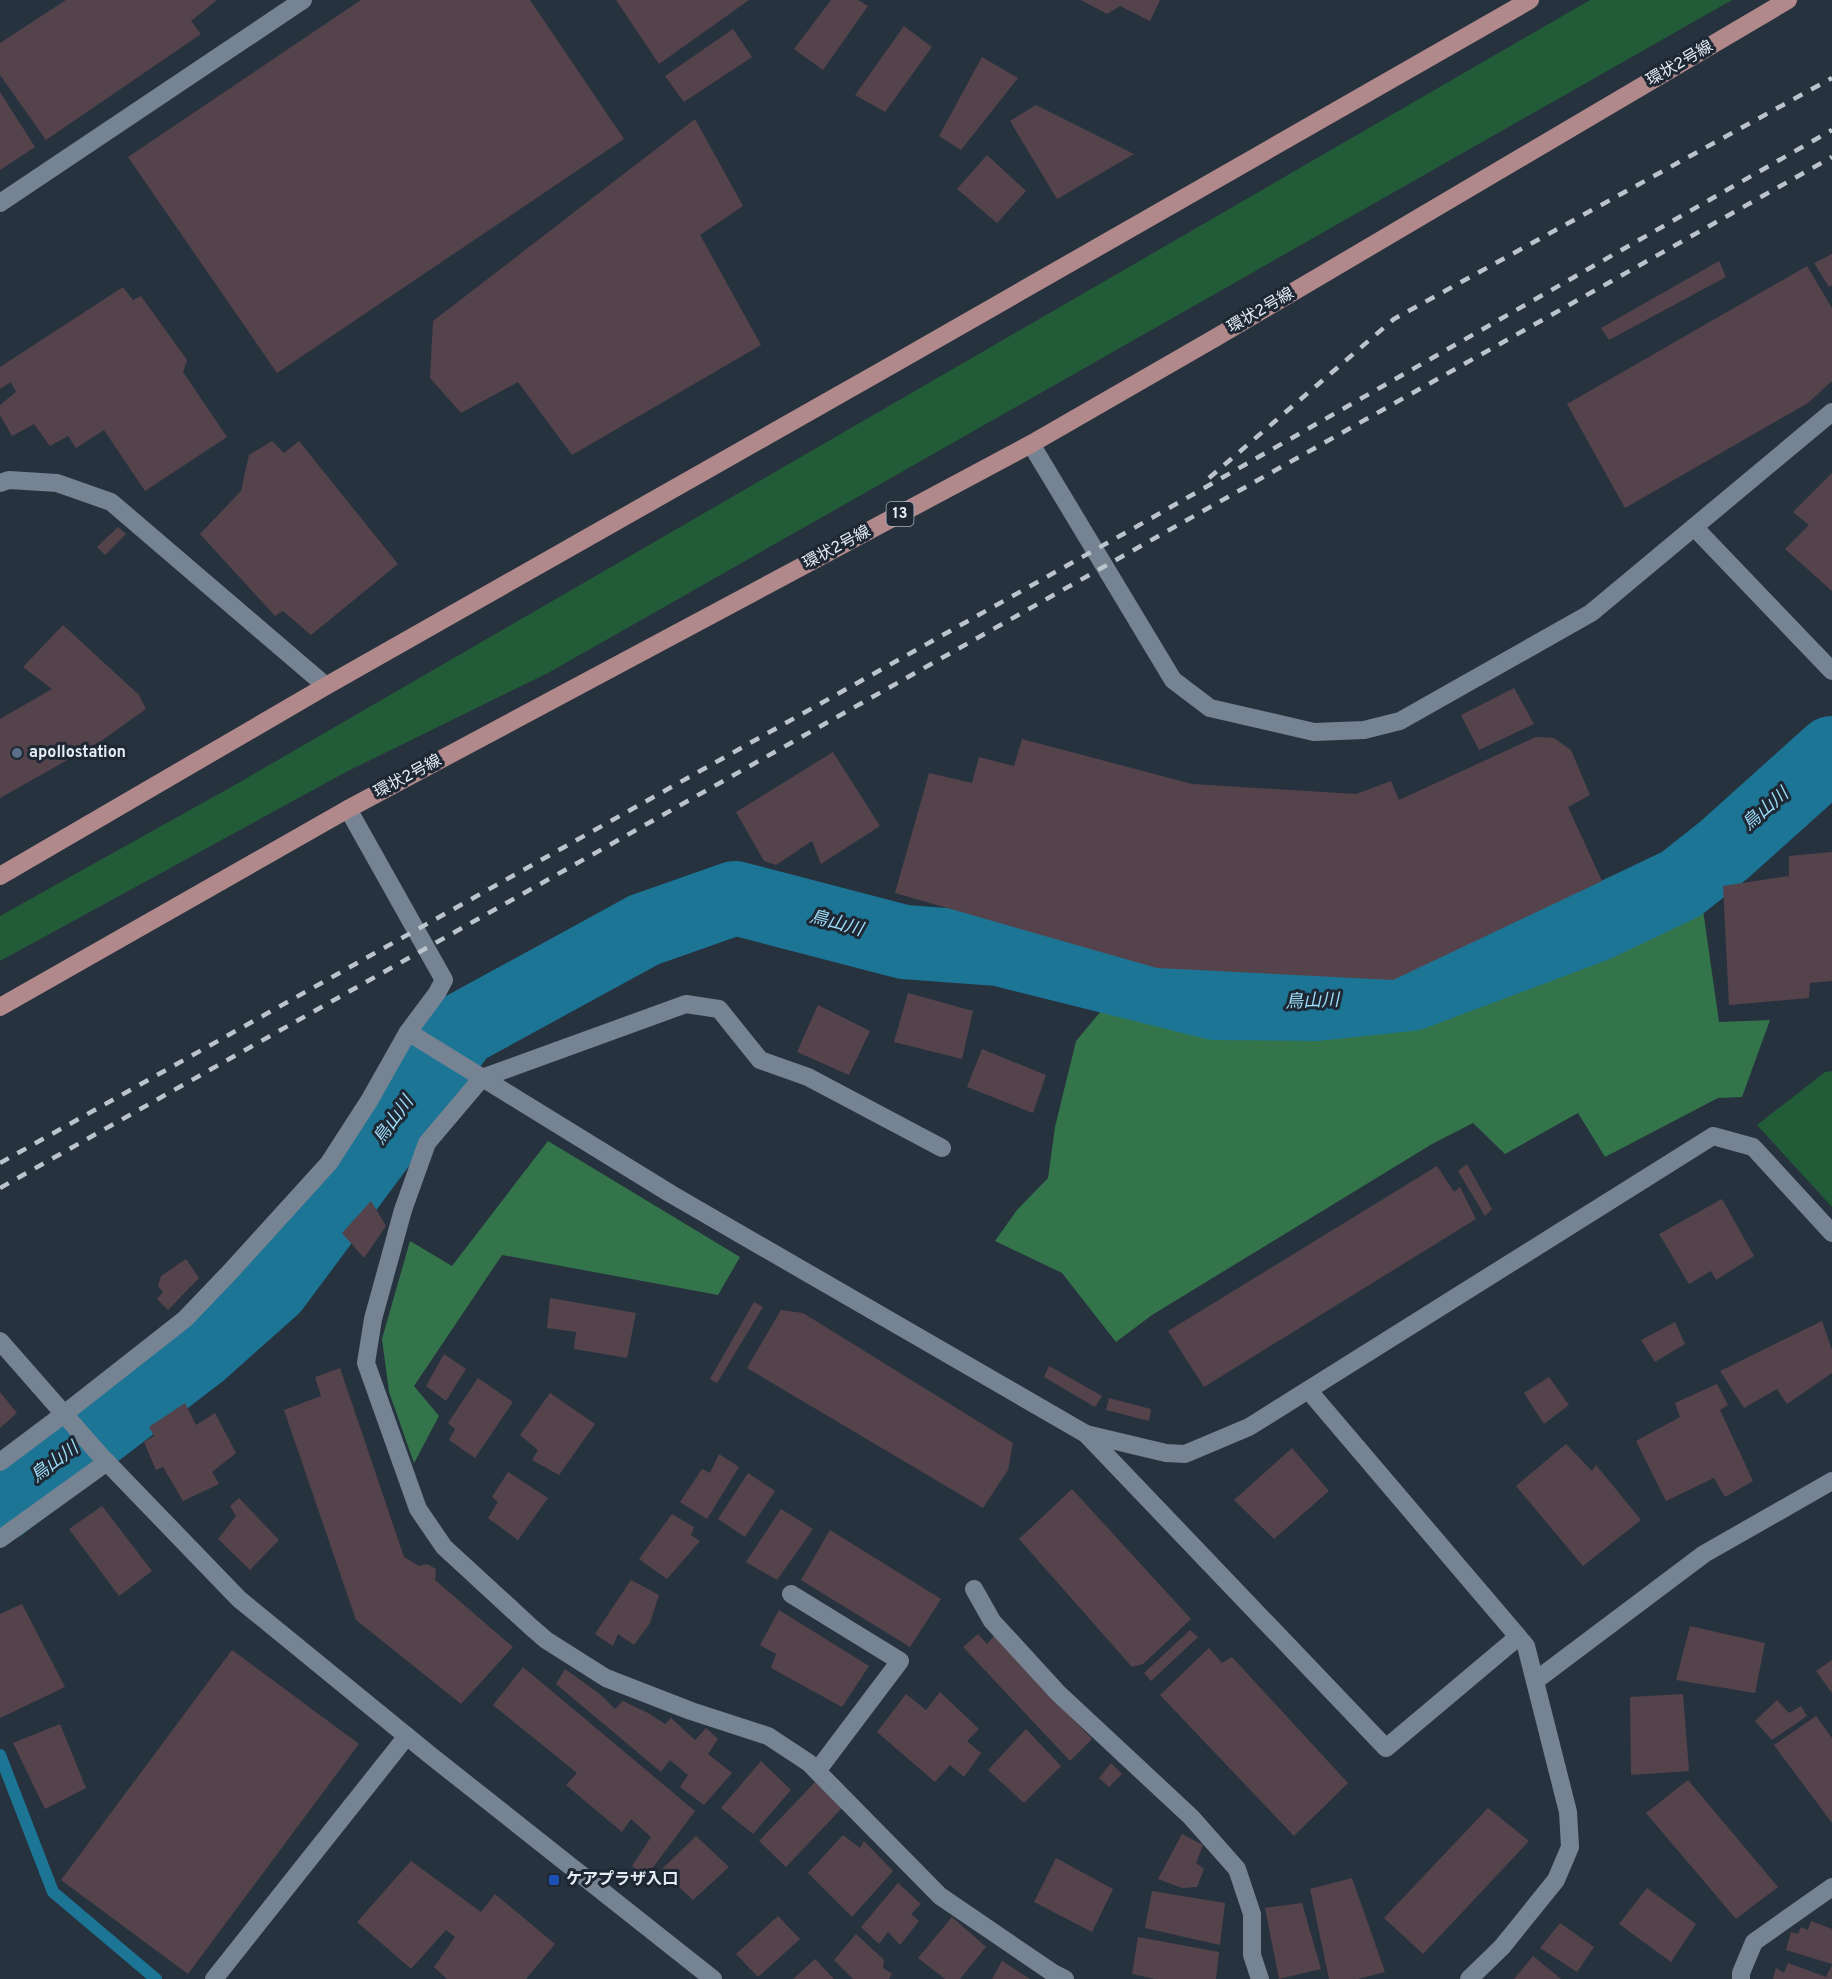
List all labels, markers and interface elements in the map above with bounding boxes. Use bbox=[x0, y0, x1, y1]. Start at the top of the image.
street label: 環状2号線 bbox=[1643, 37, 1717, 91]
street label: 環状2号線 bbox=[1224, 284, 1298, 338]
road number: 13 bbox=[886, 502, 914, 526]
street label: 環状2号線 bbox=[800, 522, 874, 574]
place label: apollostation bbox=[29, 743, 126, 763]
marker: apollostation bbox=[10, 746, 24, 760]
street label: 環状2号線 bbox=[371, 751, 445, 803]
water label: 鳥山川 bbox=[1738, 782, 1795, 836]
water label: 鳥山川 bbox=[807, 906, 867, 943]
water label: 鳥山川 bbox=[1285, 989, 1341, 1014]
water label: 鳥山川 bbox=[369, 1091, 420, 1150]
water label: 鳥山川 bbox=[27, 1436, 85, 1488]
place label: ケアプラザ入口 bbox=[566, 1870, 678, 1890]
marker: ケアプラザ入口 bbox=[547, 1873, 561, 1887]

